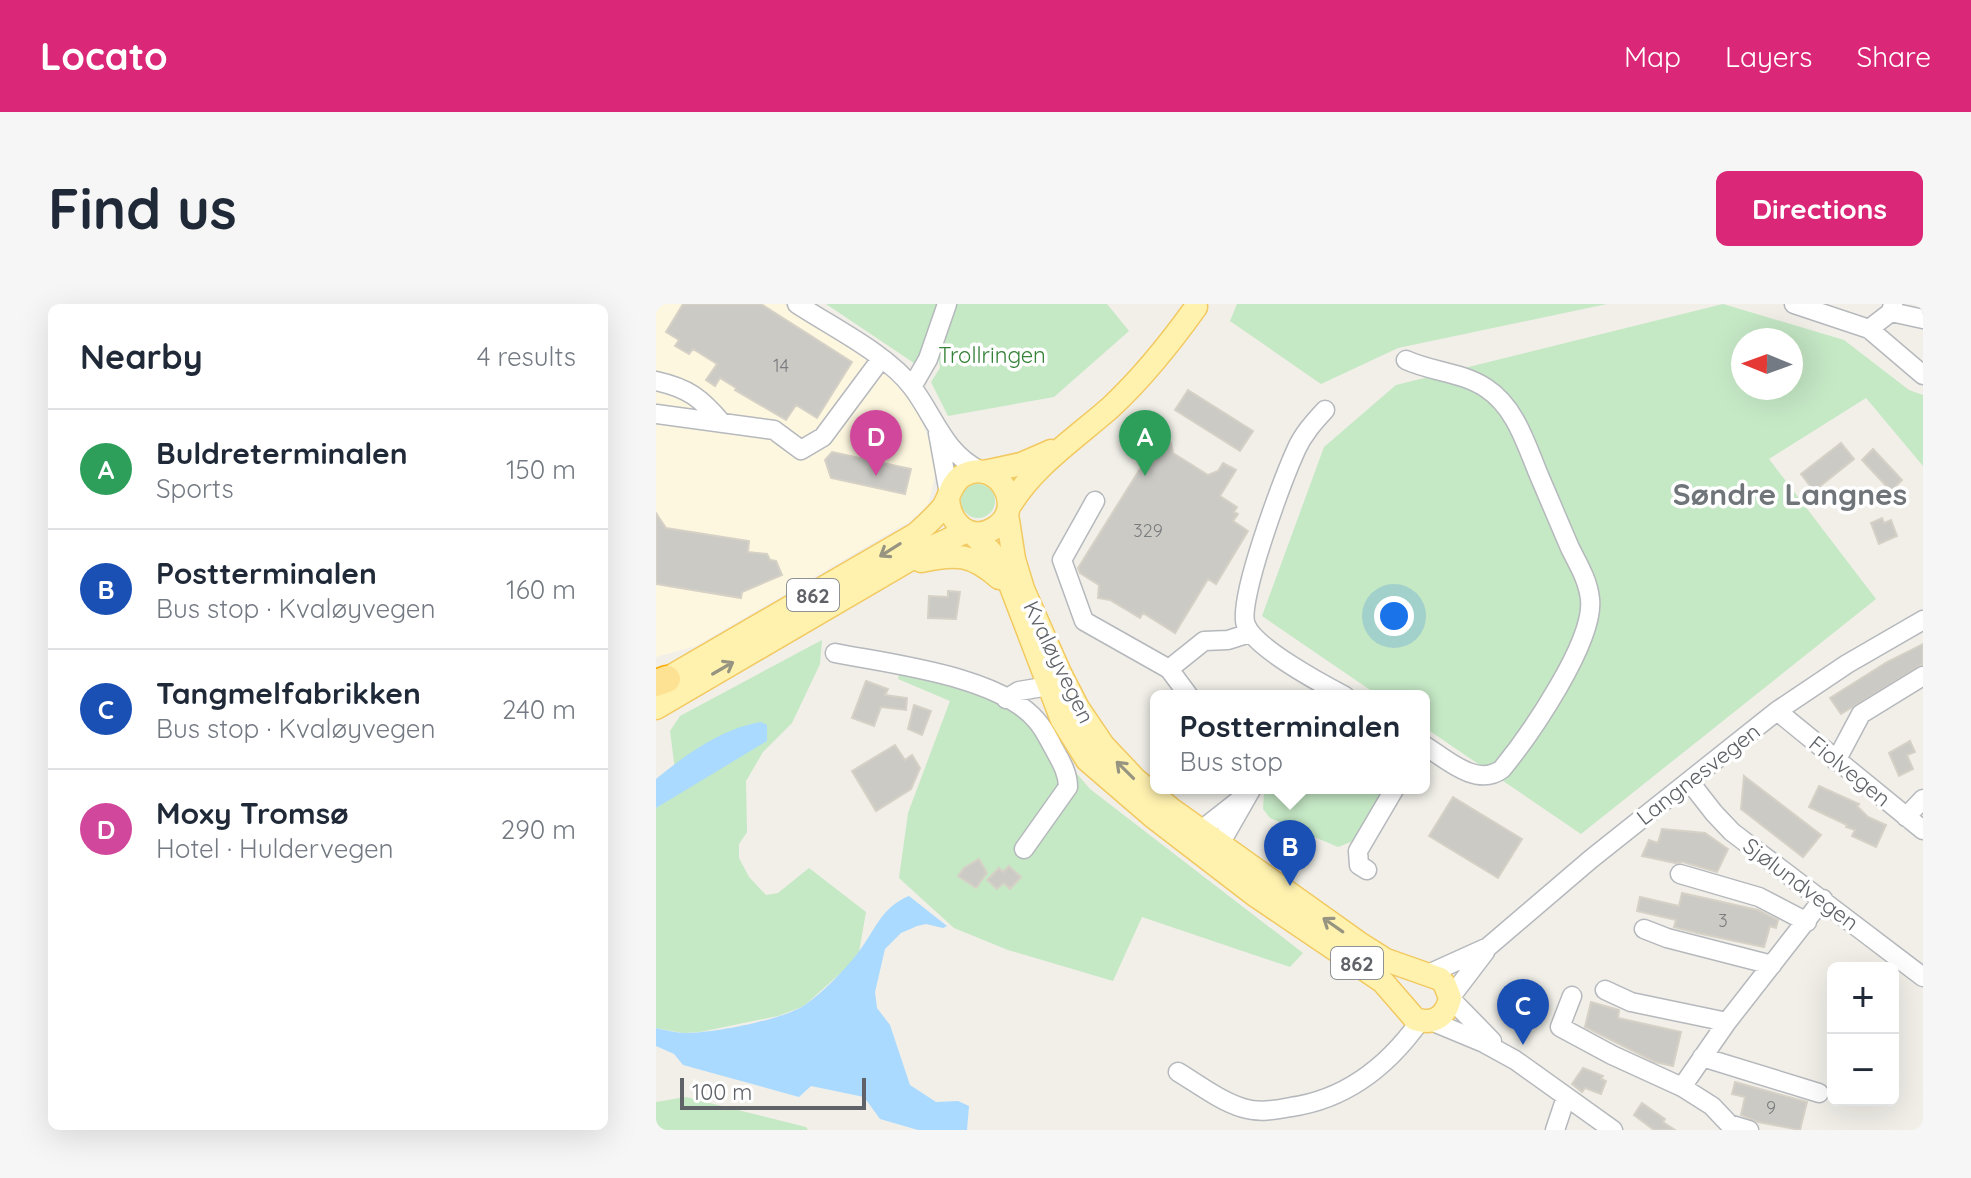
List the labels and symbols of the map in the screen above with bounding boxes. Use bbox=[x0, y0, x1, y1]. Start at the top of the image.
north arrow bbox=[1731, 328, 1803, 400]
park label: Trollringen bbox=[938, 341, 1046, 369]
house number: 14 bbox=[773, 354, 789, 377]
pin: D bbox=[850, 410, 902, 476]
pin: A bbox=[1119, 410, 1171, 476]
district label: Søndre Langnes bbox=[1673, 475, 1907, 513]
house number: 329 bbox=[1133, 519, 1163, 542]
one-way arrow bbox=[879, 542, 902, 558]
road number: 862 bbox=[787, 579, 839, 611]
street label: Kvaløyvegen bbox=[1017, 596, 1101, 728]
your location bbox=[1374, 596, 1414, 636]
one-way arrow bbox=[712, 660, 735, 676]
street label: Langnesvegen bbox=[1631, 717, 1765, 831]
street label: Fiolvegen bbox=[1803, 730, 1897, 812]
one-way arrow bbox=[1116, 760, 1136, 780]
pin: B bbox=[1264, 820, 1316, 886]
street label: Sjølundvegen bbox=[1738, 831, 1864, 937]
house number: 3 bbox=[1718, 909, 1728, 932]
one-way arrow bbox=[1323, 917, 1345, 933]
road number: 862 bbox=[1331, 947, 1383, 979]
pin: C bbox=[1497, 979, 1549, 1045]
scale bar bbox=[680, 1074, 866, 1110]
house number: 9 bbox=[1766, 1096, 1776, 1119]

